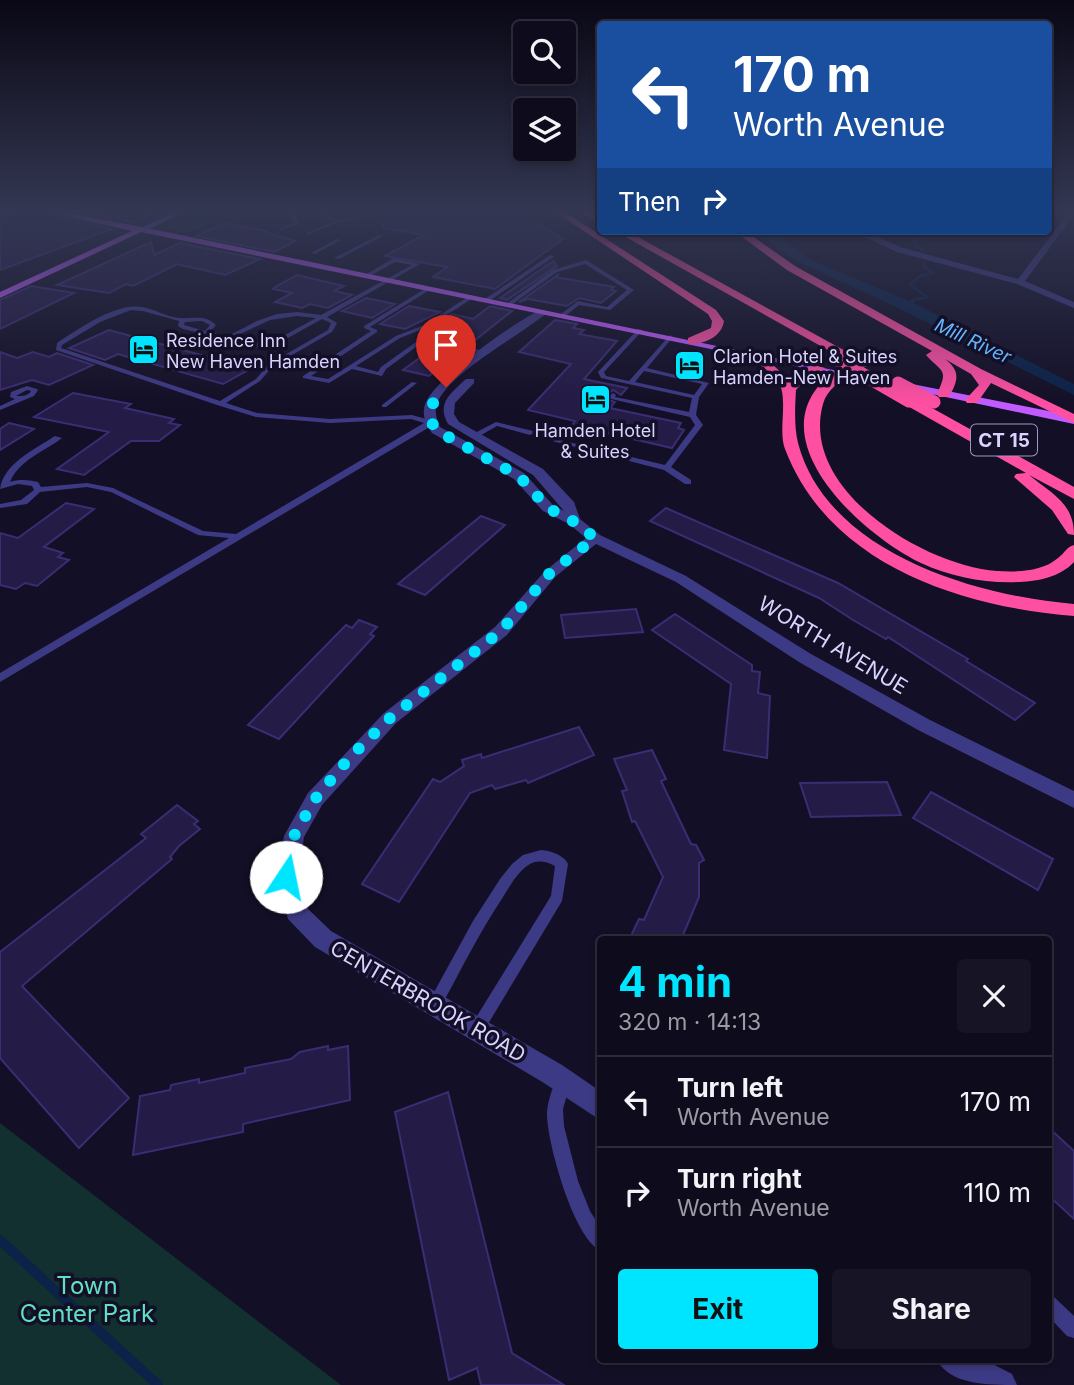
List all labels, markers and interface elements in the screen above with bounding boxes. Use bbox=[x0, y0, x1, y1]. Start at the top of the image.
map controls bbox=[513, 21, 576, 161]
button: search bbox=[513, 21, 576, 84]
text: 170 m bbox=[733, 45, 871, 104]
icon: left bbox=[618, 49, 709, 140]
button: layers bbox=[513, 98, 576, 161]
text: Worth Avenue bbox=[733, 105, 945, 144]
icon: right bbox=[695, 182, 733, 220]
text: Then bbox=[618, 186, 681, 217]
water label: Mill River bbox=[931, 313, 1016, 369]
pin bbox=[416, 315, 476, 387]
icon: arrive bbox=[427, 326, 465, 364]
place label: Residence Inn New Haven Hamden bbox=[166, 330, 340, 372]
hotel icon: Residence Inn New Haven Hamden bbox=[126, 333, 160, 367]
place label: Clarion Hotel & Suites Hamden-New Haven bbox=[713, 346, 897, 388]
hotel icon: Clarion Hotel & Suites Hamden-New Haven bbox=[673, 349, 707, 383]
hotel icon: Hamden Hotel & Suites bbox=[578, 382, 612, 416]
place label: Hamden Hotel & Suites bbox=[534, 420, 656, 462]
road number: CT 15 bbox=[971, 424, 1037, 456]
street label: WORTH AVENUE bbox=[754, 591, 912, 699]
position arrow bbox=[249, 840, 323, 914]
street label: CENTERBROOK ROAD bbox=[326, 935, 530, 1067]
text: 4 min bbox=[618, 956, 732, 1007]
button: close bbox=[957, 959, 1031, 1033]
text: 320 m · 14:13 bbox=[618, 1008, 761, 1036]
text: Turn left bbox=[677, 1072, 783, 1103]
icon: left bbox=[618, 1083, 656, 1121]
text: 170 m bbox=[960, 1086, 1031, 1117]
text: Worth Avenue bbox=[677, 1103, 830, 1131]
text: Turn right bbox=[677, 1163, 802, 1194]
icon: right bbox=[618, 1174, 656, 1212]
text: 110 m bbox=[963, 1177, 1031, 1208]
text: Worth Avenue bbox=[677, 1194, 830, 1222]
button: Exit bbox=[618, 1269, 818, 1349]
button: Share bbox=[832, 1269, 1031, 1349]
park label: Town Center Park bbox=[20, 1271, 154, 1328]

